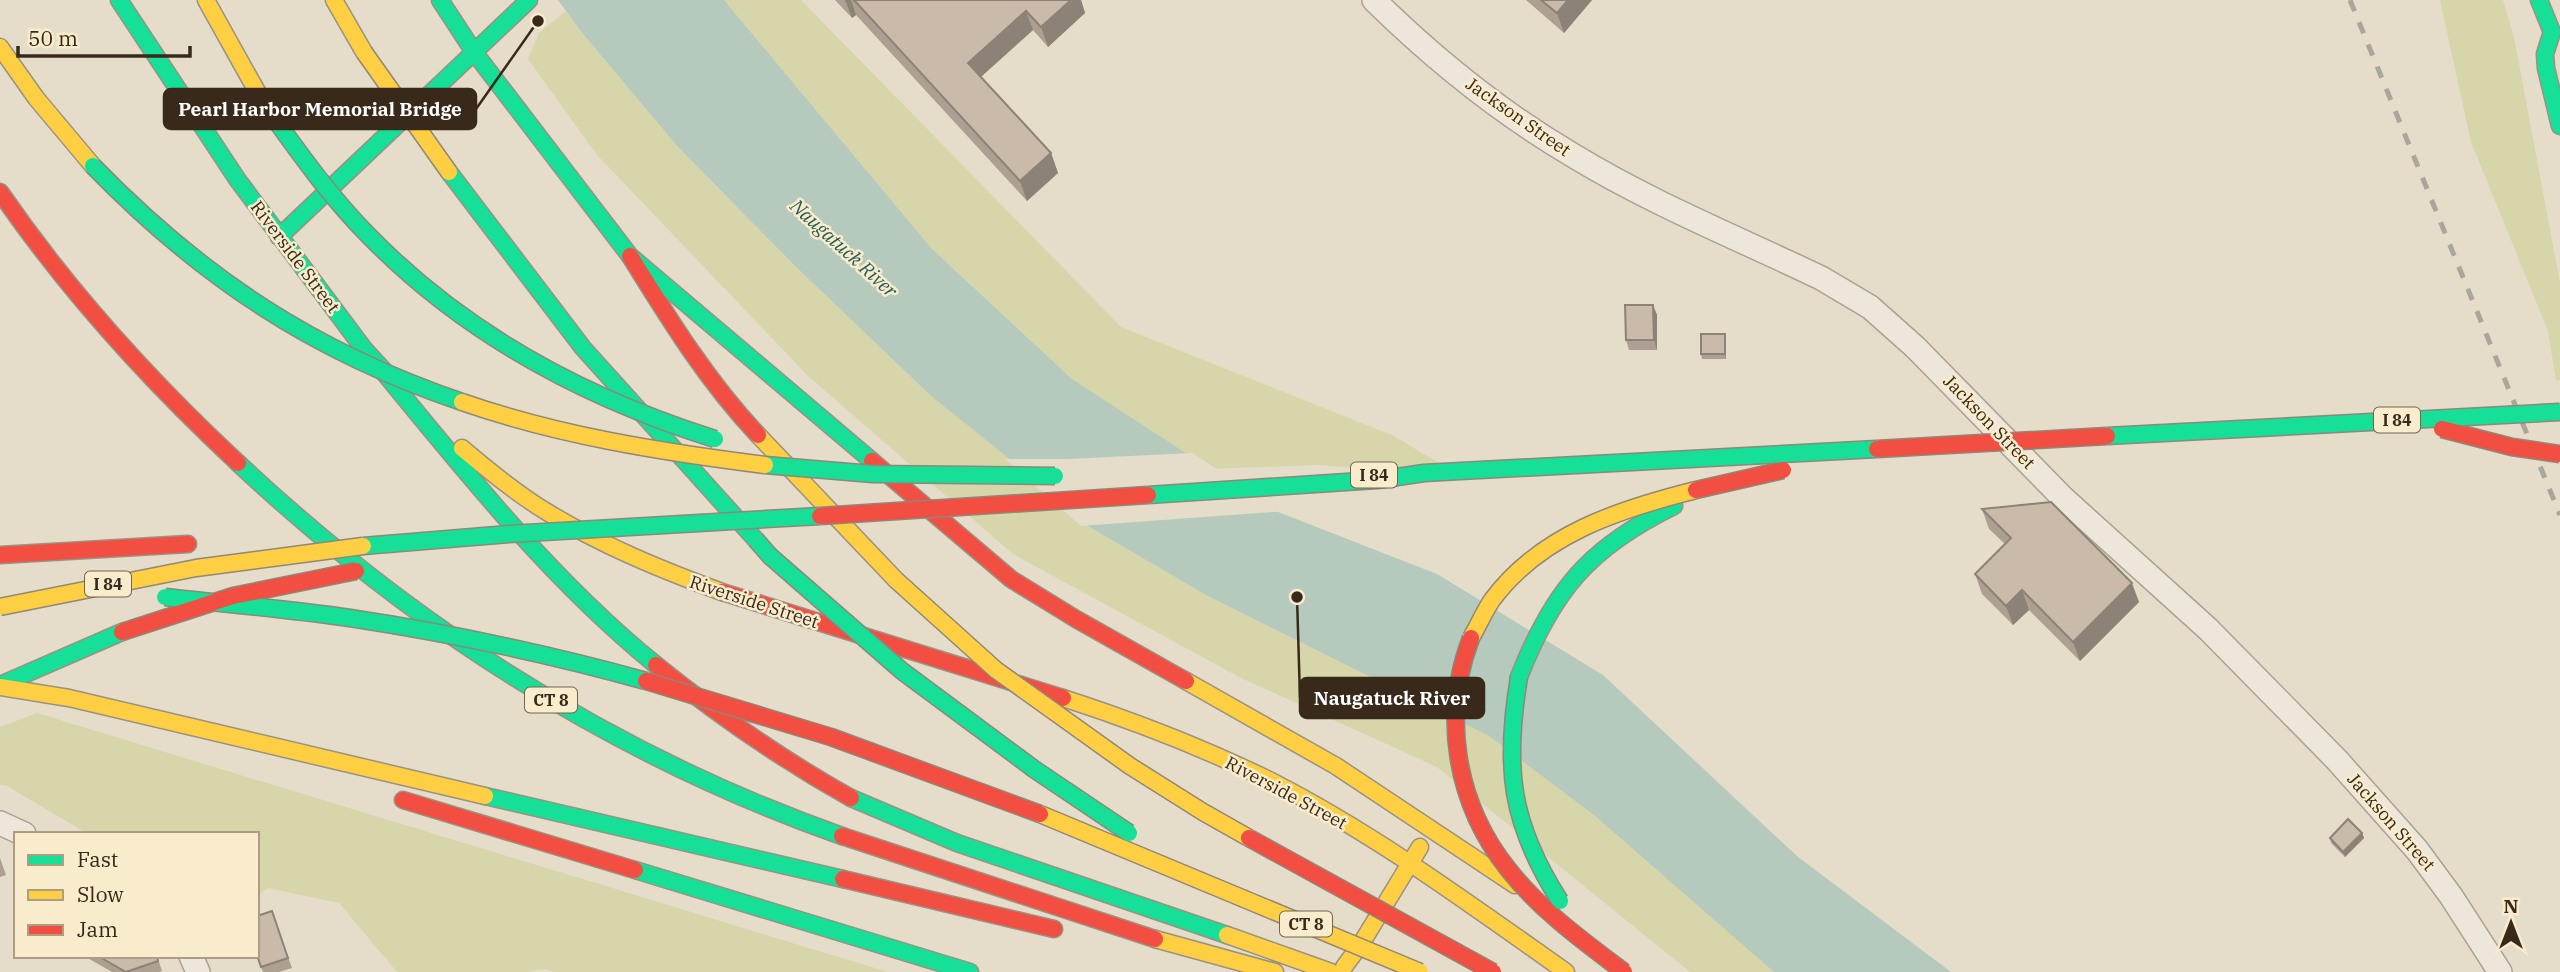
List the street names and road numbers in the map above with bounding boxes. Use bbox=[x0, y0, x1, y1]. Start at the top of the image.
street label: Jackson Street bbox=[1461, 72, 1575, 161]
street label: Riverside Street bbox=[246, 196, 345, 317]
street label: Jackson Street bbox=[1938, 369, 2040, 474]
road number: I 84 bbox=[2374, 408, 2420, 432]
road number: I 84 bbox=[1351, 462, 1397, 488]
street label: Riverside Street bbox=[687, 570, 822, 633]
road number: I 84 bbox=[85, 572, 131, 596]
road number: CT 8 bbox=[525, 688, 577, 712]
street label: Riverside Street bbox=[1221, 751, 1351, 834]
street label: Jackson Street bbox=[2342, 768, 2440, 876]
road number: CT 8 bbox=[1280, 912, 1332, 936]

